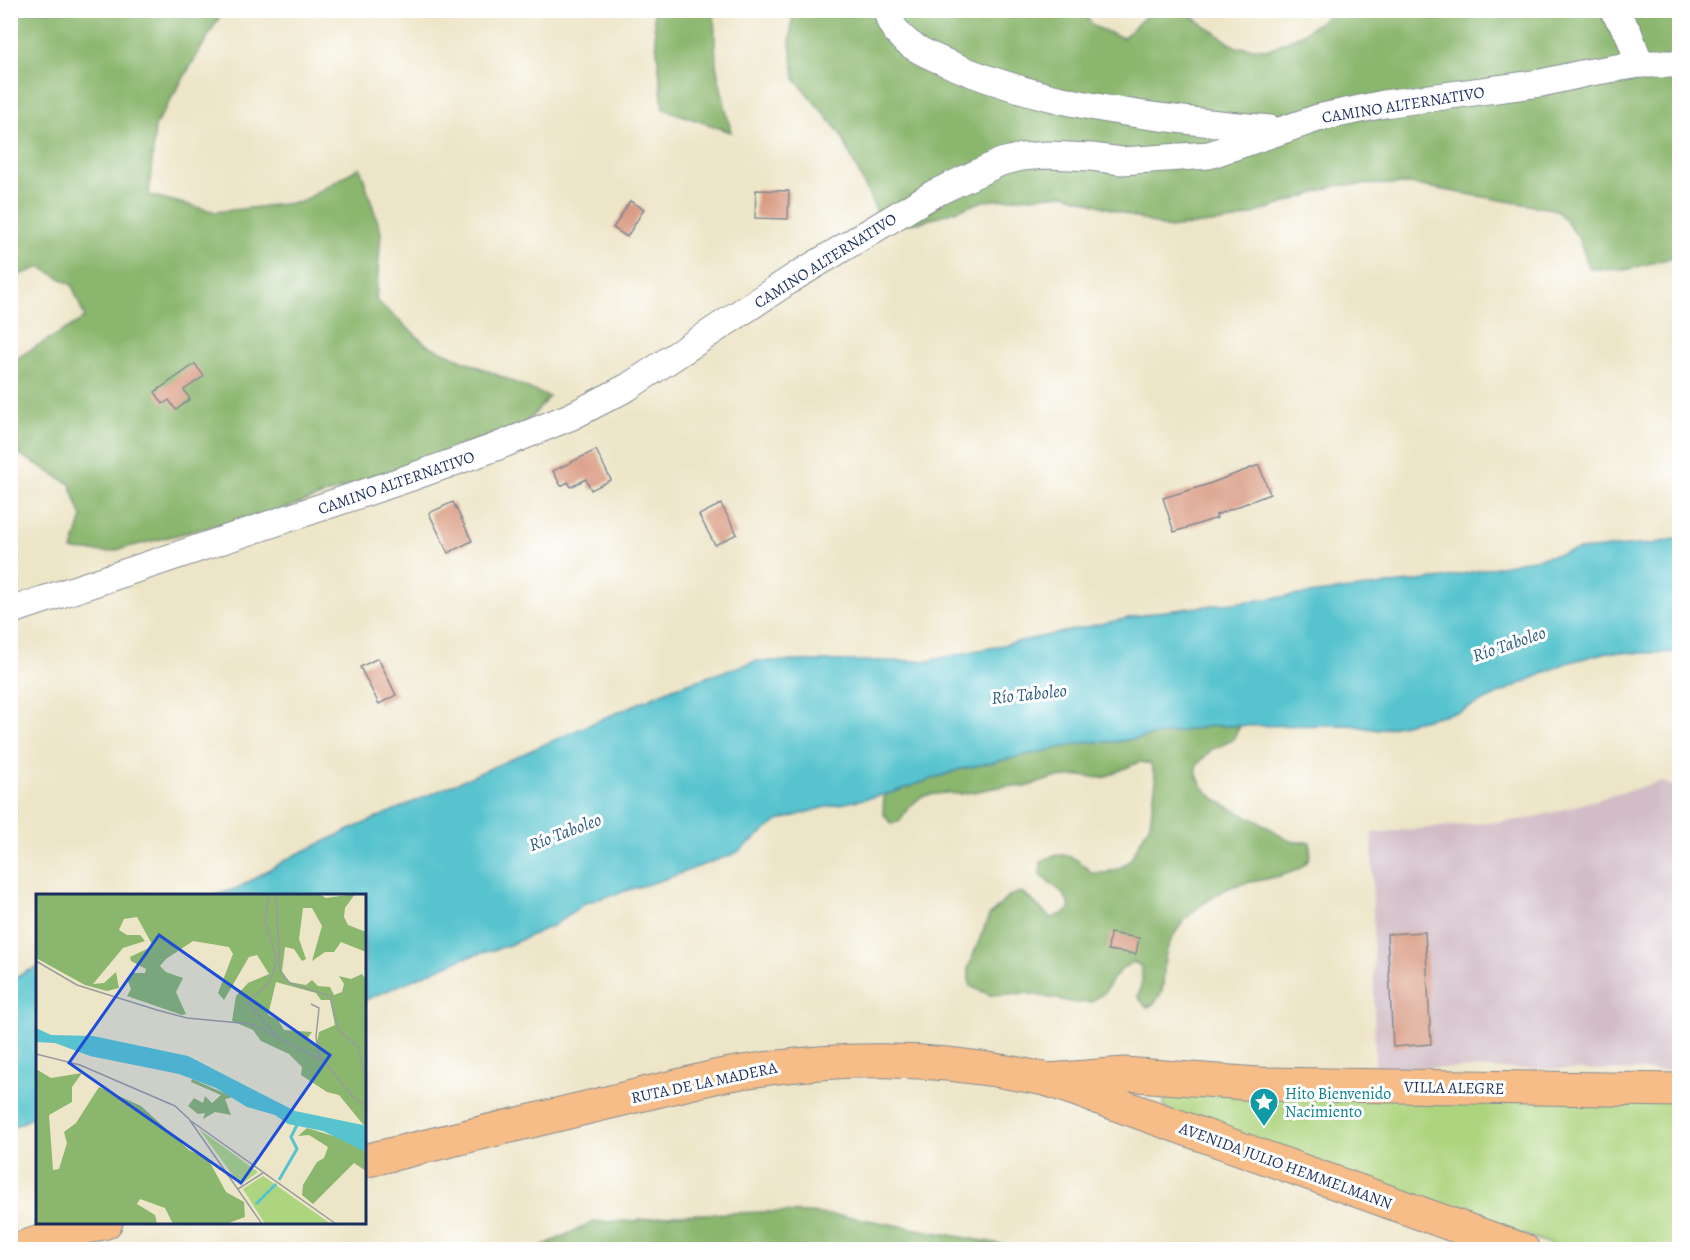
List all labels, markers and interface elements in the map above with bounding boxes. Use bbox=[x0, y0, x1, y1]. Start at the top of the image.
street label: CAMINO ALTERNATIVO bbox=[1320, 81, 1486, 129]
street label: CAMINO ALTERNATIVO bbox=[750, 208, 901, 314]
street label: CAMINO ALTERNATIVO bbox=[315, 446, 478, 520]
water label: Río Taboleo bbox=[1469, 620, 1549, 668]
water label: Río Taboleo bbox=[990, 678, 1068, 710]
water label: Río Taboleo bbox=[525, 807, 605, 857]
inset map bbox=[36, 894, 366, 1224]
street label: RUTA DE LA MADERA bbox=[629, 1057, 780, 1109]
street label: VILLA ALEGRE bbox=[1403, 1076, 1504, 1100]
place label: Hito Bienvenido Nacimiento bbox=[1285, 1083, 1391, 1123]
place icon: Hito Bienvenido Nacimiento bbox=[1248, 1086, 1280, 1128]
street label: AVENIDA JULIO HEMMELMANN bbox=[1175, 1117, 1395, 1215]

